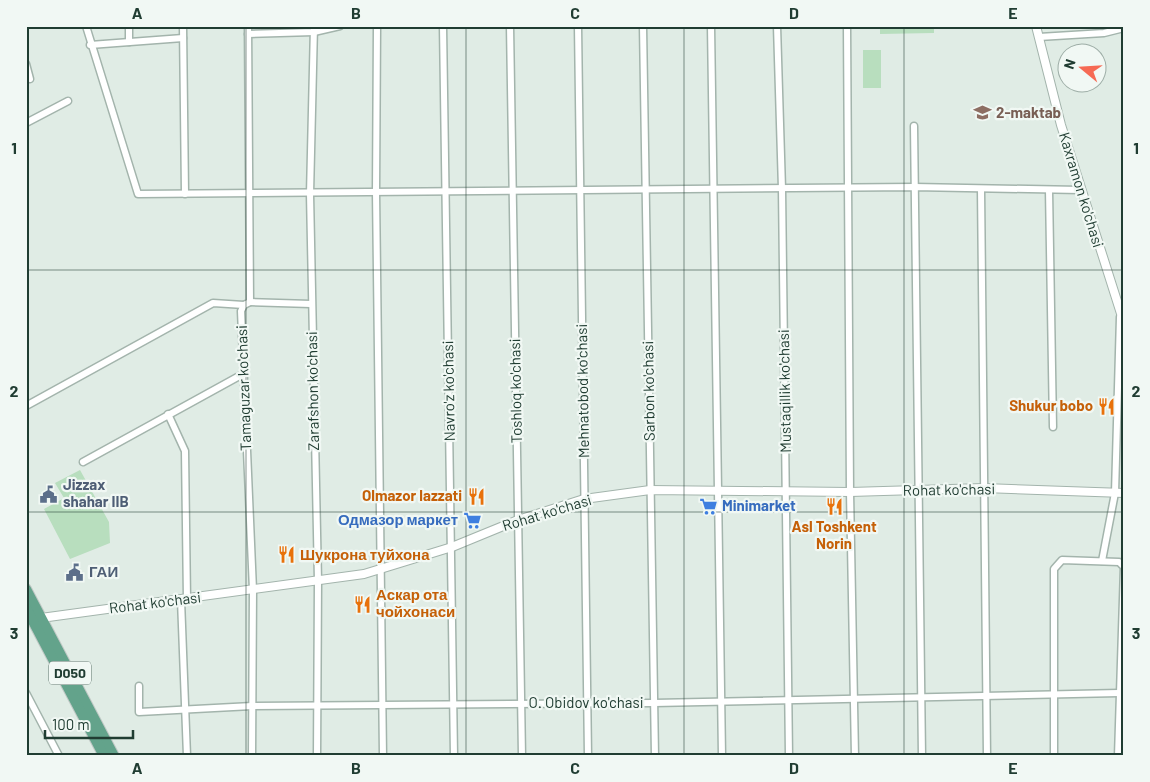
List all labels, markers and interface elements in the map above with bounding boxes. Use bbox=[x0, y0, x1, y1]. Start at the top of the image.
text: A bbox=[132, 3, 143, 22]
text: B bbox=[351, 3, 361, 22]
text: C bbox=[570, 3, 580, 22]
text: D bbox=[789, 3, 799, 22]
text: E bbox=[1008, 3, 1018, 22]
north arrow bbox=[1058, 42, 1108, 92]
text: N bbox=[1060, 57, 1079, 71]
school or university icon: 2-maktab bbox=[972, 103, 992, 123]
place label: 2-maktab bbox=[996, 103, 1061, 121]
street label: Kaxramon ko'chasi bbox=[1056, 130, 1108, 250]
text: 1 bbox=[11, 138, 17, 157]
text: 1 bbox=[1133, 138, 1139, 157]
street label: Mehnatobod ko'chasi bbox=[572, 324, 592, 458]
street label: Tamaguzar ko'chasi bbox=[232, 325, 254, 451]
street label: Mustaqillik ko'chasi bbox=[774, 329, 794, 453]
street label: Zarafshon ko'chasi bbox=[302, 331, 322, 451]
street label: Toshloq ko'chasi bbox=[505, 338, 525, 444]
street label: Navro'z ko'chasi bbox=[438, 340, 458, 442]
street label: Sarbon ko'chasi bbox=[638, 341, 658, 441]
text: 2 bbox=[10, 381, 19, 400]
text: 2 bbox=[1132, 381, 1141, 400]
place label: Shukur bobo bbox=[1009, 396, 1093, 414]
restaurant icon: Shukur bobo bbox=[1097, 396, 1117, 416]
place label: Jizzax shahar IIB bbox=[63, 475, 129, 510]
street label: Rohat ko'chasi bbox=[903, 479, 995, 499]
public building icon: Jizzax shahar IIB bbox=[39, 484, 59, 504]
place label: Olmazor lazzati bbox=[362, 486, 462, 504]
restaurant icon: Olmazor lazzati bbox=[466, 486, 486, 506]
street label: Rohat ko'chasi bbox=[500, 490, 594, 534]
supermarket icon: Minimarket bbox=[698, 496, 718, 516]
place label: Minimarket bbox=[722, 496, 796, 514]
restaurant icon: Asl Toshkent Norin bbox=[824, 496, 844, 516]
place label: Одмазор маркет bbox=[338, 510, 458, 528]
supermarket icon: Одмазор маркет bbox=[462, 510, 482, 530]
place label: Asl Toshkent Norin bbox=[791, 517, 877, 552]
restaurant icon: Шукрона туйхона bbox=[276, 545, 296, 565]
place label: Шукрона туйхона bbox=[300, 545, 430, 563]
public building icon: ГАИ bbox=[65, 562, 85, 582]
place label: ГАИ bbox=[89, 562, 118, 580]
place label: Аскар ота чойхонаси bbox=[376, 585, 455, 620]
street label: Rohat ko'chasi bbox=[108, 587, 202, 617]
restaurant icon: Аскар ота чойхонаси bbox=[352, 594, 372, 614]
text: 3 bbox=[10, 623, 18, 642]
text: 3 bbox=[1132, 623, 1140, 642]
road number: D050 bbox=[49, 661, 91, 684]
street label: O. Obidov ko'chasi bbox=[529, 693, 643, 711]
scale bar bbox=[45, 707, 132, 739]
text: 100 m bbox=[52, 715, 90, 733]
text: A bbox=[132, 758, 143, 777]
text: B bbox=[351, 758, 361, 777]
text: C bbox=[570, 758, 580, 777]
text: D bbox=[789, 758, 799, 777]
text: E bbox=[1008, 758, 1018, 777]

